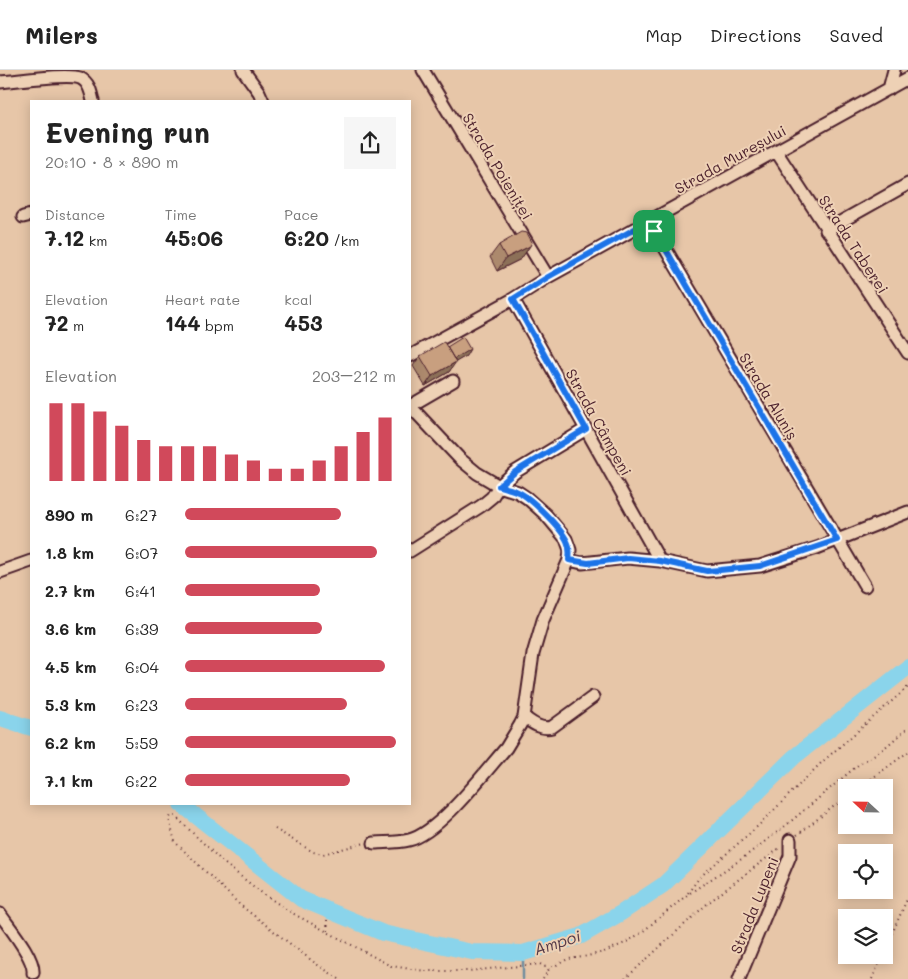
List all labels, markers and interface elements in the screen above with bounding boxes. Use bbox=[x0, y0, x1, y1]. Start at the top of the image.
text: Milers bbox=[25, 19, 98, 50]
text: Map bbox=[645, 23, 682, 47]
text: Directions bbox=[710, 23, 802, 47]
text: Saved bbox=[830, 23, 883, 47]
street label: Strada Poieniței bbox=[457, 109, 538, 223]
text: Evening run bbox=[45, 114, 210, 150]
button: share bbox=[344, 117, 396, 169]
street label: Strada Mureșului bbox=[671, 120, 790, 199]
text: 20:10 · 8 × 890 m bbox=[45, 151, 178, 172]
street label: Strada Taberei bbox=[815, 191, 893, 297]
text: Distance bbox=[45, 205, 105, 224]
text: Time bbox=[165, 205, 197, 224]
text: Pace bbox=[284, 205, 319, 224]
pin bbox=[633, 210, 675, 252]
icon: arrive bbox=[640, 217, 668, 245]
text: 7.12 bbox=[45, 224, 84, 251]
text: 45:06 bbox=[165, 224, 223, 251]
text: 6:20 bbox=[284, 224, 329, 251]
text: km bbox=[84, 231, 107, 250]
text: /km bbox=[329, 231, 359, 250]
text: Elevation bbox=[45, 290, 108, 309]
text: Heart rate bbox=[165, 290, 240, 309]
text: kcal bbox=[284, 290, 312, 309]
text: 72 bbox=[45, 309, 68, 336]
text: 144 bbox=[165, 309, 201, 336]
text: 453 bbox=[284, 309, 323, 336]
text: m bbox=[68, 316, 84, 335]
text: bpm bbox=[201, 316, 234, 335]
street label: Strada Aluniș bbox=[734, 349, 803, 444]
text: Elevation bbox=[45, 365, 117, 386]
text: 203–212 m bbox=[312, 365, 396, 386]
street label: Strada Câmpeni bbox=[561, 365, 637, 479]
text: 890 m bbox=[45, 504, 93, 525]
text: 6:27 bbox=[125, 504, 157, 525]
text: 1.8 km bbox=[45, 542, 94, 563]
text: 6:07 bbox=[125, 542, 158, 563]
text: 2.7 km bbox=[45, 580, 95, 601]
text: 6:41 bbox=[125, 580, 156, 601]
text: 3.6 km bbox=[45, 618, 96, 639]
text: 6:39 bbox=[125, 618, 158, 639]
text: 4.5 km bbox=[45, 656, 97, 677]
text: 6:04 bbox=[125, 656, 159, 677]
text: 5.3 km bbox=[45, 694, 96, 715]
text: 6:23 bbox=[125, 694, 158, 715]
text: 6.2 km bbox=[45, 732, 96, 753]
text: 5:59 bbox=[125, 732, 158, 753]
text: 7.1 km bbox=[45, 770, 93, 791]
text: 6:22 bbox=[125, 770, 157, 791]
north arrow bbox=[838, 779, 892, 834]
map controls bbox=[838, 779, 893, 964]
button: locate bbox=[838, 844, 893, 899]
street label: Strada Lupeni bbox=[725, 853, 783, 957]
button: layers bbox=[838, 909, 893, 964]
water label: Ampoi bbox=[531, 925, 583, 959]

